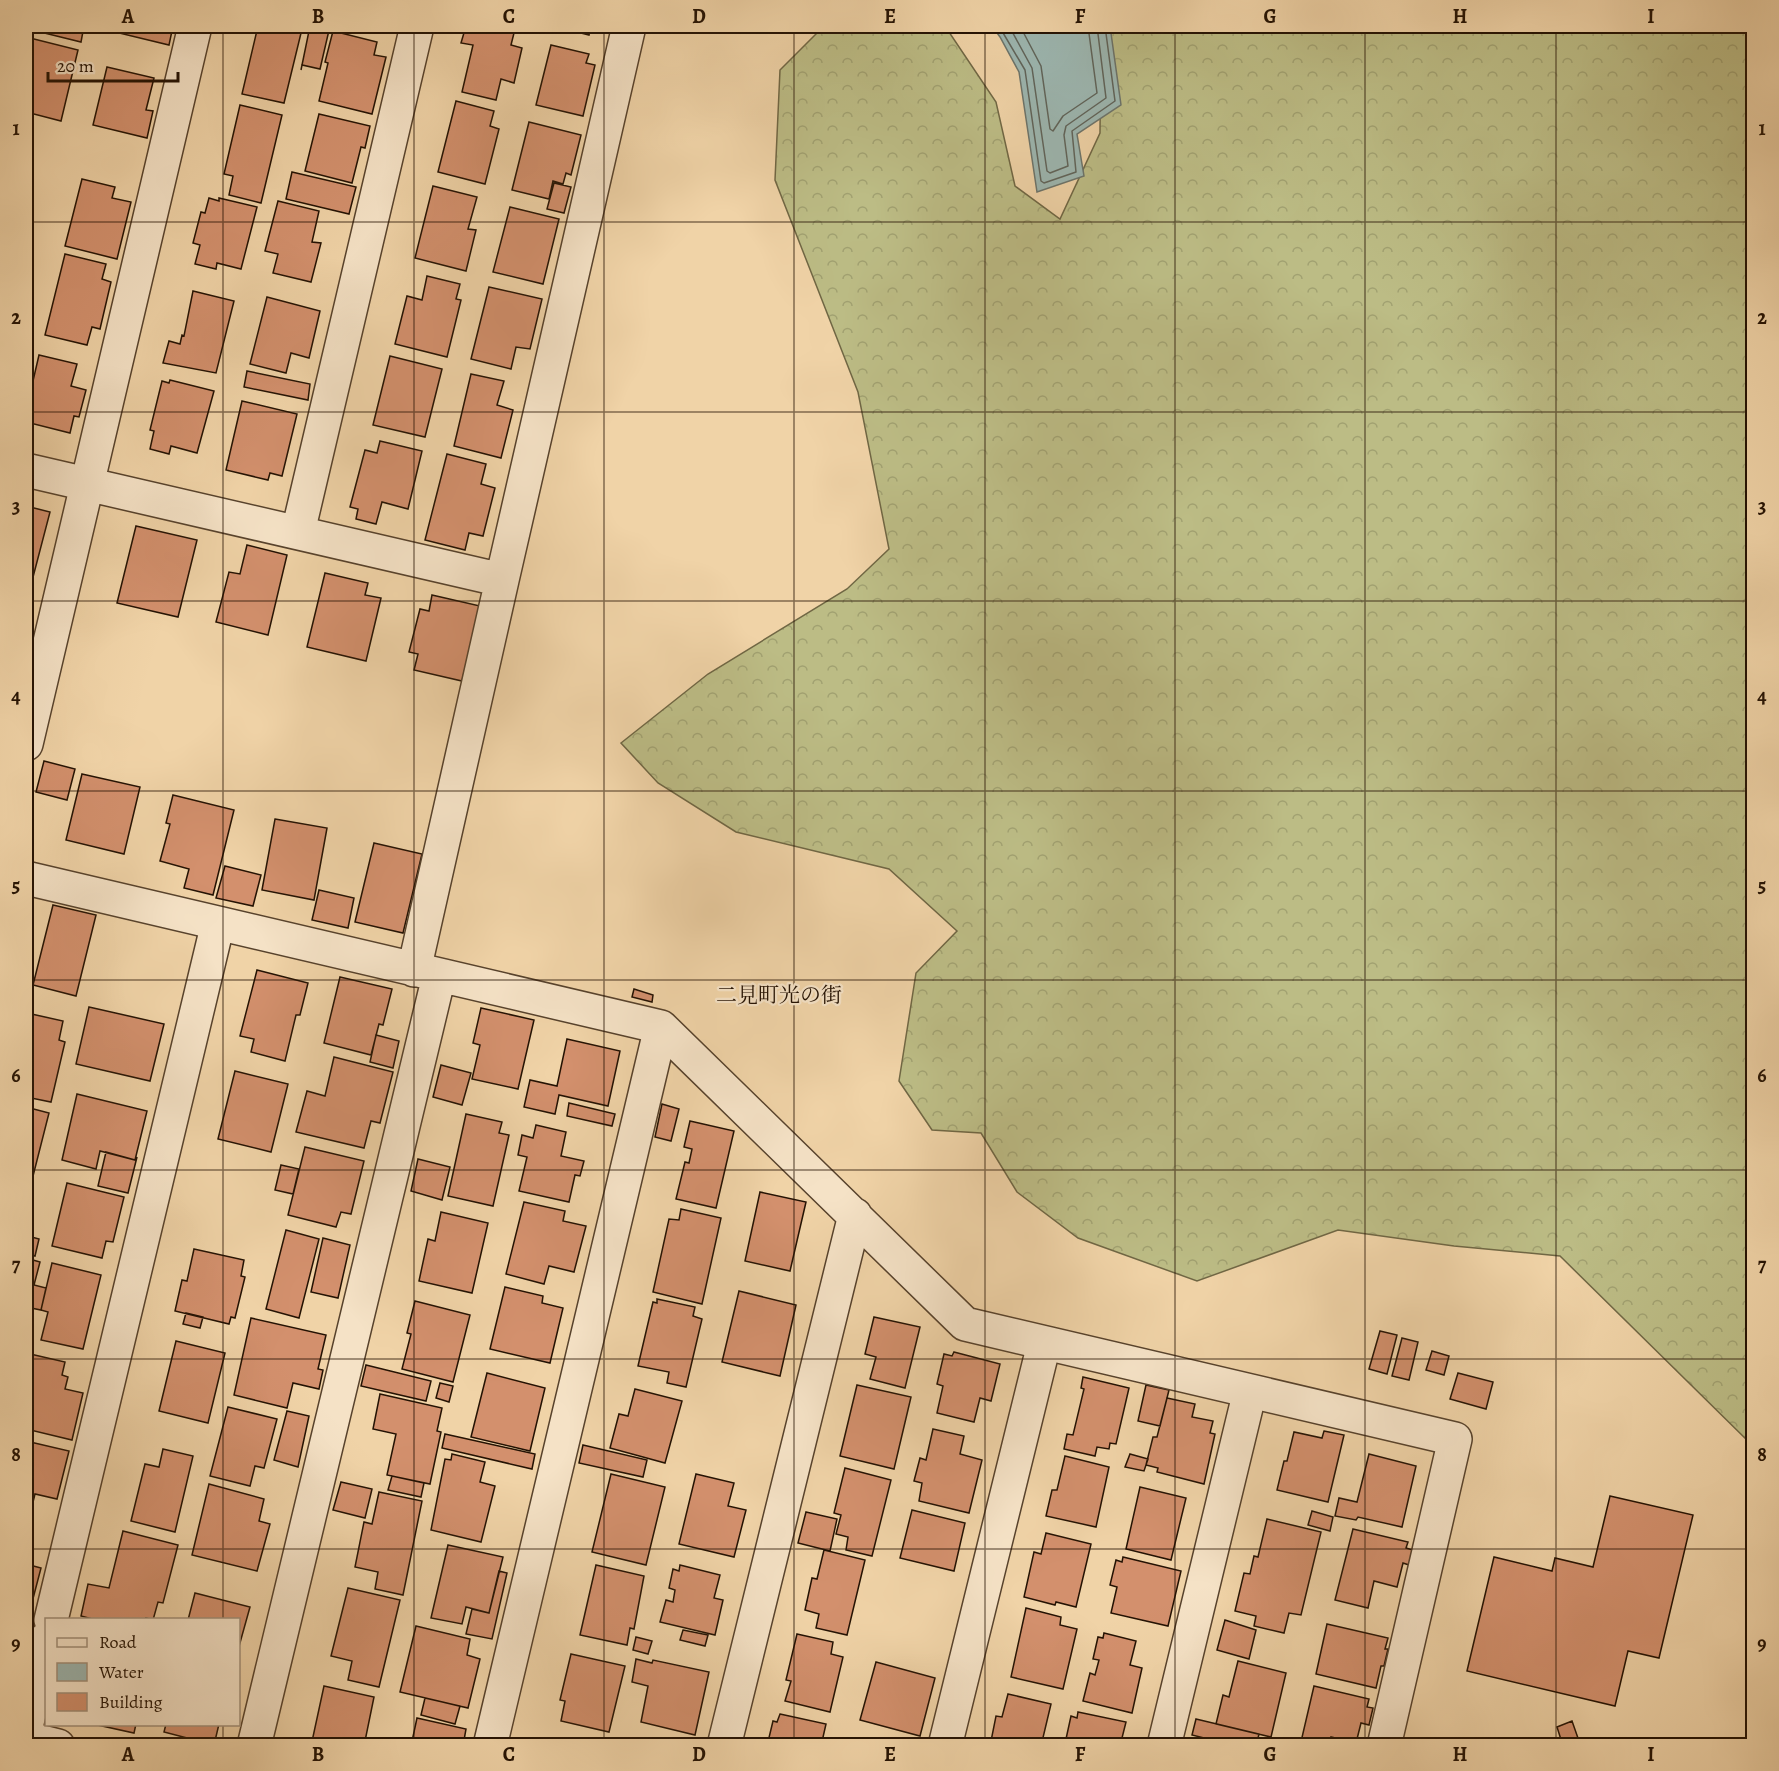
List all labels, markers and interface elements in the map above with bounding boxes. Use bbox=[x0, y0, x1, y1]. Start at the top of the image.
text: A bbox=[121, 3, 135, 30]
text: B bbox=[312, 3, 324, 30]
text: C bbox=[503, 3, 515, 30]
text: D bbox=[692, 3, 706, 30]
text: E bbox=[884, 3, 896, 30]
text: F bbox=[1075, 3, 1086, 30]
text: G bbox=[1263, 3, 1277, 30]
text: H bbox=[1453, 3, 1468, 30]
text: I bbox=[1647, 3, 1655, 30]
scale bar bbox=[48, 45, 178, 83]
text: 20 m bbox=[57, 54, 94, 78]
text: 1 bbox=[12, 115, 20, 142]
text: 1 bbox=[1758, 115, 1766, 142]
text: 2 bbox=[11, 304, 21, 331]
text: 2 bbox=[1757, 304, 1767, 331]
text: 3 bbox=[12, 493, 20, 520]
text: 3 bbox=[1758, 493, 1766, 520]
text: 4 bbox=[11, 683, 21, 710]
text: 4 bbox=[1757, 683, 1767, 710]
text: 5 bbox=[12, 872, 20, 899]
text: 5 bbox=[1758, 872, 1766, 899]
district label: 二見町光の街 bbox=[716, 981, 842, 1009]
text: 6 bbox=[11, 1062, 21, 1089]
text: 6 bbox=[1757, 1062, 1767, 1089]
text: 7 bbox=[12, 1251, 21, 1278]
text: 7 bbox=[1758, 1251, 1767, 1278]
text: 8 bbox=[11, 1441, 21, 1468]
text: 8 bbox=[1757, 1441, 1767, 1468]
legend bbox=[45, 1618, 240, 1726]
text: 9 bbox=[11, 1630, 21, 1657]
text: Road bbox=[99, 1630, 137, 1654]
text: 9 bbox=[1757, 1630, 1767, 1657]
text: Water bbox=[98, 1660, 144, 1684]
text: Building bbox=[99, 1690, 163, 1714]
text: A bbox=[121, 1741, 135, 1768]
text: B bbox=[312, 1741, 324, 1768]
text: C bbox=[503, 1741, 515, 1768]
text: D bbox=[692, 1741, 706, 1768]
text: E bbox=[884, 1741, 896, 1768]
text: F bbox=[1075, 1741, 1086, 1768]
text: G bbox=[1263, 1741, 1277, 1768]
text: H bbox=[1453, 1741, 1468, 1768]
text: I bbox=[1647, 1741, 1655, 1768]

